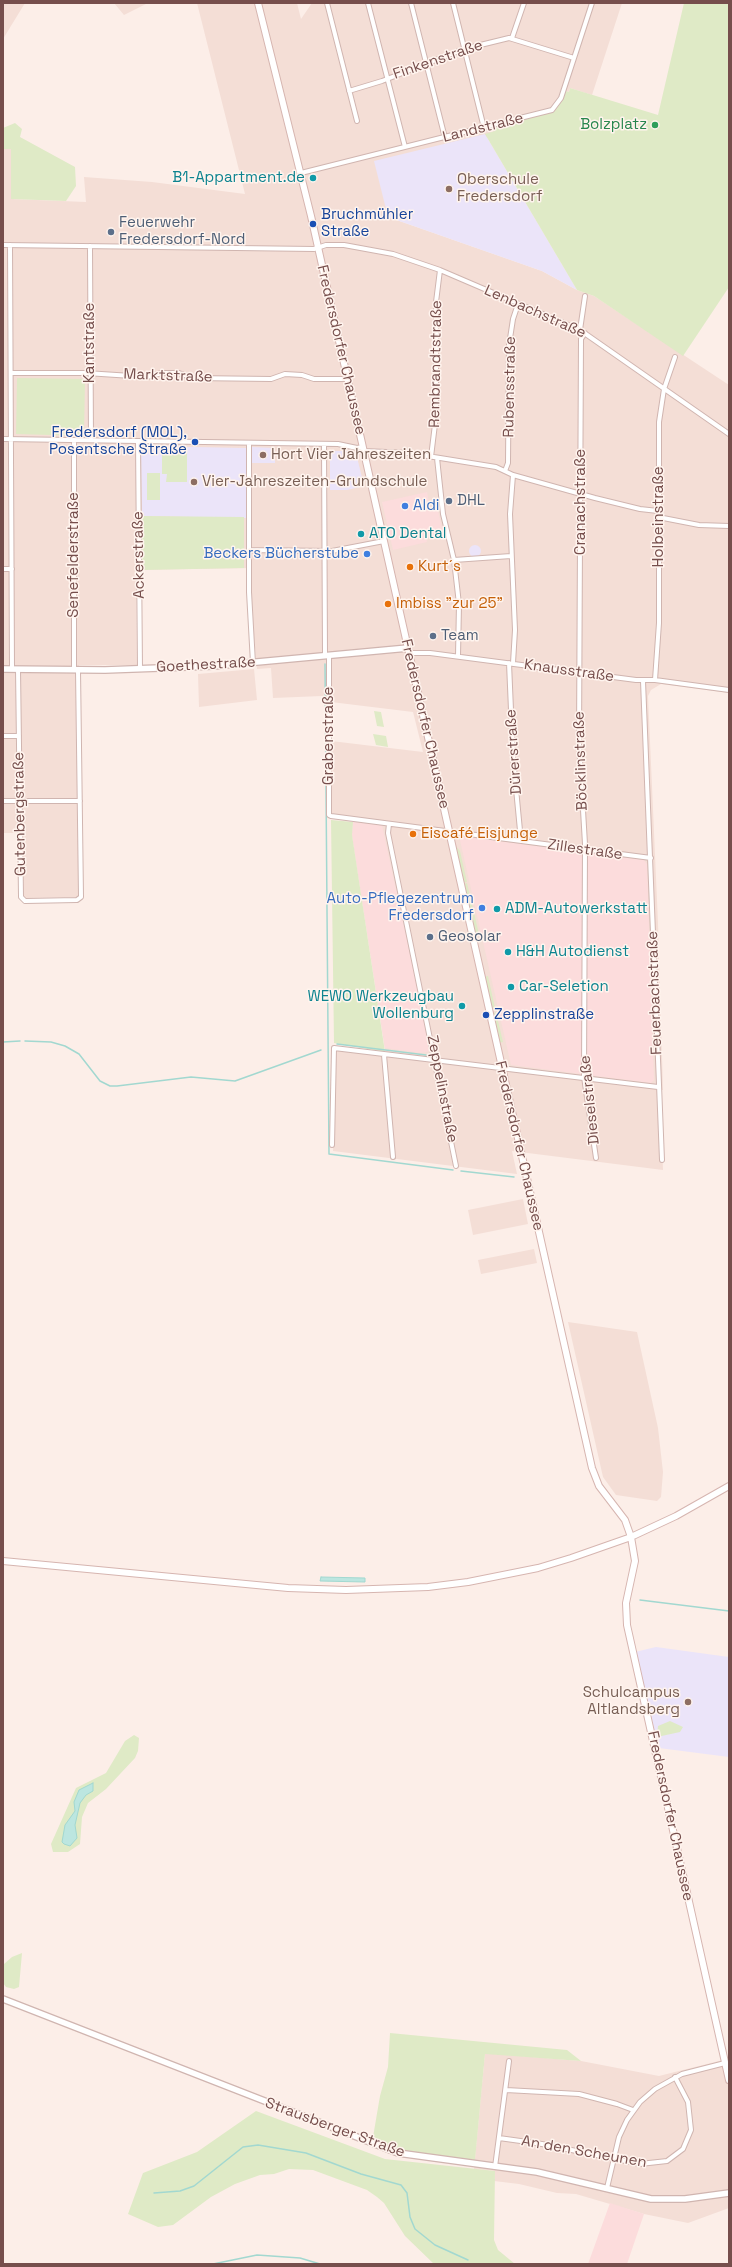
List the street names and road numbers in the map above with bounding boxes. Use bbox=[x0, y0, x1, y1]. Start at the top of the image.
street label: Finkenstraße bbox=[391, 36, 485, 84]
street label: Landstraße bbox=[441, 109, 525, 147]
street label: Fredersdorfer Chaussee bbox=[313, 263, 369, 437]
street label: Lenbachstraße bbox=[481, 282, 589, 342]
street label: Rembrandtstraße bbox=[426, 300, 446, 428]
street label: Kantstraße bbox=[81, 303, 99, 383]
street label: Rubensstraße bbox=[500, 336, 520, 438]
street label: Marktstraße bbox=[123, 365, 213, 387]
street label: Cranachstraße bbox=[572, 449, 590, 555]
street label: Holbeinstraße bbox=[650, 466, 668, 568]
street label: Senefelderstraße bbox=[65, 492, 83, 618]
street label: Ackerstraße bbox=[129, 511, 149, 599]
street label: Fredersdorfer Chaussee bbox=[397, 637, 453, 811]
street label: Goethestraße bbox=[156, 653, 256, 677]
street label: Knausstraße bbox=[523, 656, 615, 686]
street label: Grabenstraße bbox=[320, 687, 338, 785]
street label: Dürerstraße bbox=[502, 709, 526, 795]
street label: Böcklinstraße bbox=[570, 711, 592, 811]
street label: Gutenbergstraße bbox=[10, 752, 30, 876]
street label: Zillestraße bbox=[546, 836, 624, 864]
street label: Feuerbachstraße bbox=[644, 931, 666, 1055]
street label: Zeppelinstraße bbox=[423, 1034, 461, 1144]
street label: Dieselstraße bbox=[576, 1054, 604, 1146]
street label: Fredersdorfer Chaussee bbox=[491, 1059, 547, 1233]
street label: Fredersdorfer Chaussee bbox=[643, 1729, 697, 1903]
street label: Strausberger Straße bbox=[263, 2094, 407, 2162]
street label: An den Scheunen bbox=[520, 2132, 648, 2172]

